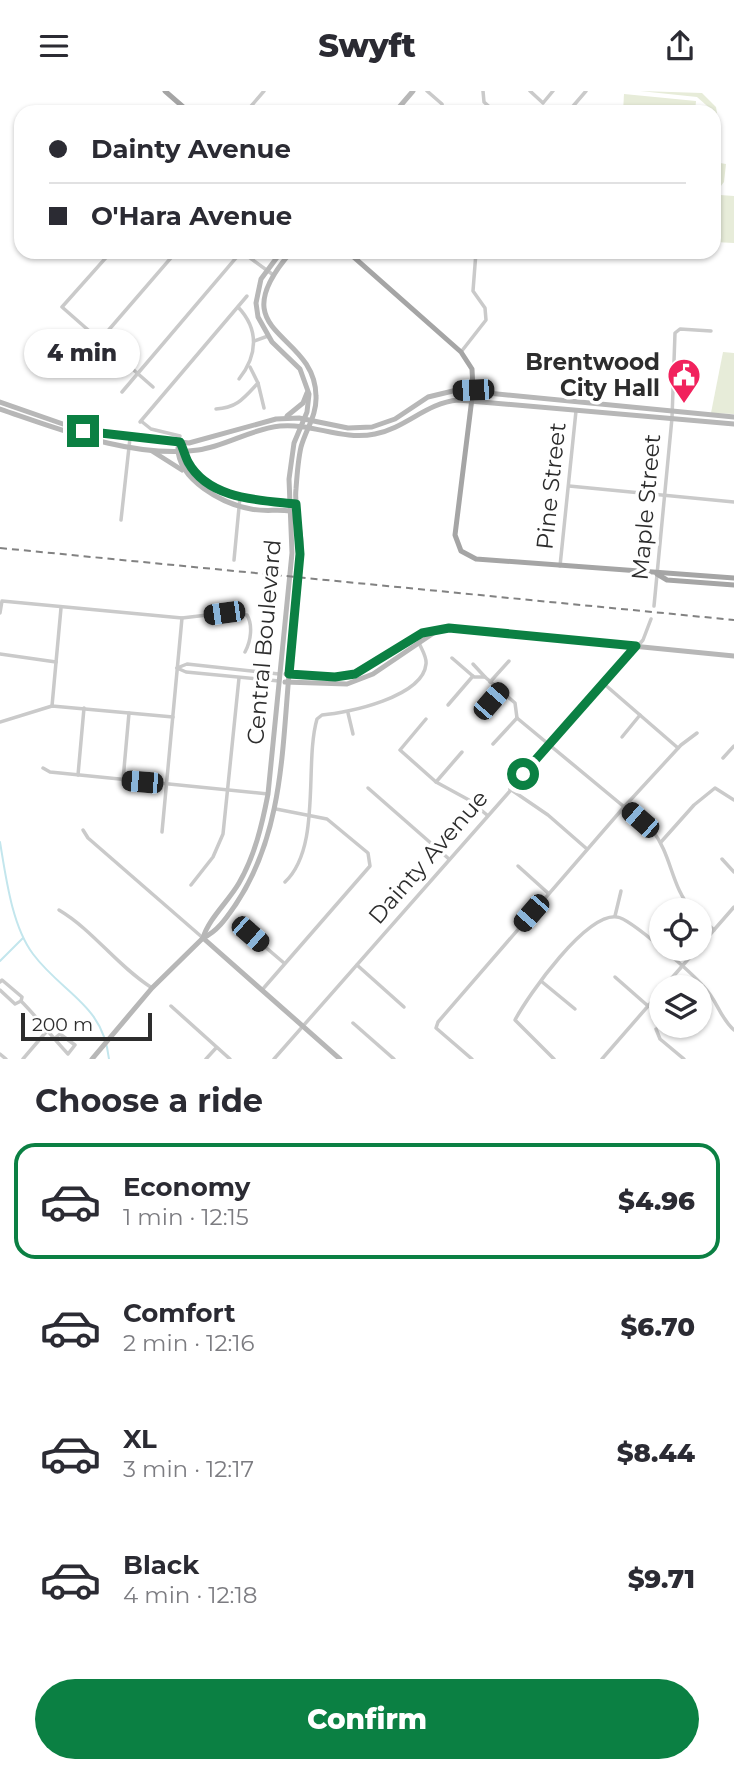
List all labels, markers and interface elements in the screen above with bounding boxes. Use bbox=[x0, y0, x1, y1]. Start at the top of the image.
text: Swyft bbox=[318, 26, 416, 65]
icon: menu bbox=[35, 27, 73, 65]
icon: share bbox=[661, 27, 699, 65]
text: Dainty Avenue bbox=[91, 133, 291, 165]
text: O'Hara Avenue bbox=[91, 200, 292, 232]
callout: 4 min bbox=[25, 329, 141, 379]
text: 4 min bbox=[47, 339, 117, 367]
place label: Brentwood City Hall bbox=[525, 348, 660, 402]
public building icon: Brentwood City Hall bbox=[665, 356, 703, 405]
car bbox=[452, 379, 495, 401]
route end bbox=[67, 415, 99, 447]
street label: Pine Street bbox=[530, 421, 572, 551]
street label: Maple Street bbox=[626, 433, 666, 581]
street label: Central Boulevard bbox=[241, 538, 287, 746]
car bbox=[202, 600, 247, 626]
car bbox=[470, 678, 513, 724]
route start bbox=[507, 758, 539, 790]
car bbox=[121, 770, 164, 794]
street label: Dainty Avenue bbox=[362, 784, 494, 930]
car bbox=[618, 798, 663, 842]
car bbox=[510, 890, 553, 936]
map controls bbox=[649, 898, 712, 1038]
button: locate bbox=[649, 898, 712, 961]
car bbox=[228, 912, 273, 956]
button: layers bbox=[649, 975, 712, 1038]
scale bar bbox=[21, 1010, 152, 1042]
text: 200 m bbox=[32, 1013, 93, 1036]
text: Choose a ride bbox=[35, 1081, 263, 1120]
icon: car bbox=[39, 1170, 102, 1233]
text: Economy bbox=[123, 1171, 250, 1203]
text: $4.96 bbox=[618, 1185, 695, 1217]
text: 1 min · 12:15 bbox=[123, 1203, 249, 1231]
icon: car bbox=[39, 1296, 102, 1359]
text: Comfort bbox=[123, 1297, 235, 1329]
text: $6.70 bbox=[620, 1311, 695, 1343]
text: 2 min · 12:16 bbox=[123, 1329, 255, 1357]
icon: car bbox=[39, 1422, 102, 1485]
text: XL bbox=[123, 1423, 157, 1455]
text: $8.44 bbox=[617, 1437, 695, 1469]
text: 3 min · 12:17 bbox=[123, 1455, 254, 1483]
icon: car bbox=[39, 1548, 102, 1611]
text: Black bbox=[123, 1549, 199, 1581]
text: $9.71 bbox=[628, 1563, 695, 1595]
text: 4 min · 12:18 bbox=[123, 1581, 257, 1609]
button: Confirm bbox=[35, 1679, 699, 1759]

